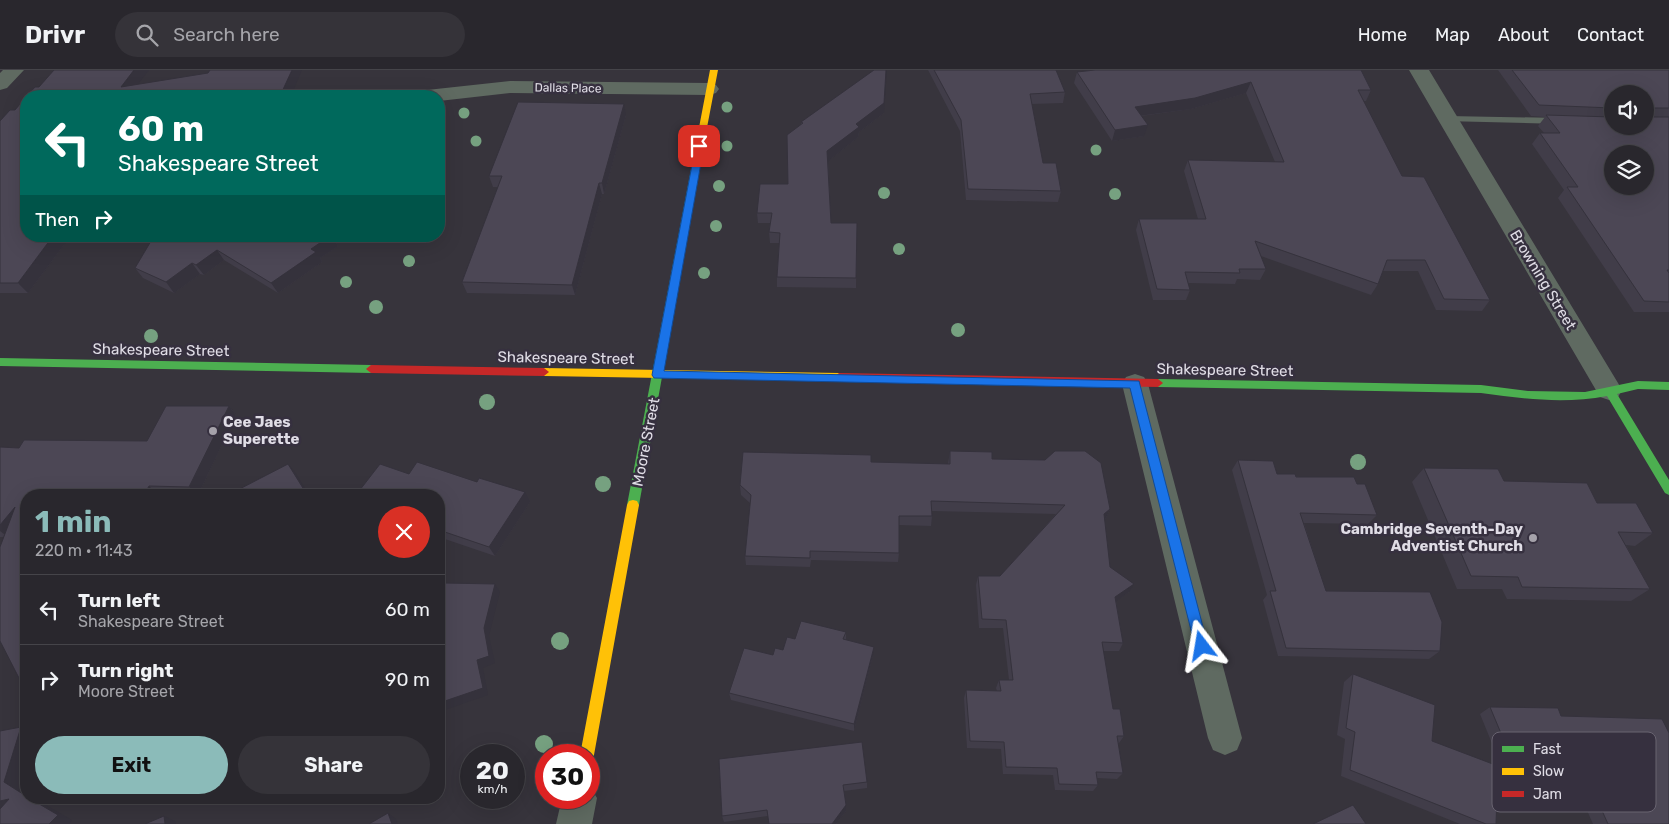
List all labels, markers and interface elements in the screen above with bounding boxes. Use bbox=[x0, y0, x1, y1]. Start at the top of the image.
search box bbox=[115, 12, 465, 57]
text: Drivr bbox=[25, 21, 85, 49]
icon: search bbox=[133, 21, 161, 49]
text: Search here bbox=[173, 23, 280, 46]
text: Home bbox=[1358, 24, 1407, 46]
text: Map bbox=[1435, 24, 1470, 46]
text: About bbox=[1498, 24, 1549, 46]
text: Contact bbox=[1577, 24, 1644, 46]
street label: Dallas Place bbox=[534, 80, 602, 96]
map controls bbox=[1604, 85, 1654, 195]
button: sound bbox=[1604, 85, 1654, 135]
text: 60 m bbox=[118, 108, 204, 150]
icon: left bbox=[35, 110, 100, 175]
pin bbox=[678, 125, 720, 167]
icon: arrive bbox=[685, 132, 713, 160]
button: layers bbox=[1604, 145, 1654, 195]
text: Shakespeare Street bbox=[118, 150, 319, 177]
icon: right bbox=[89, 205, 117, 233]
text: Then bbox=[35, 208, 79, 231]
street label: Browning Street bbox=[1506, 227, 1580, 334]
street label: Shakespeare Street bbox=[92, 340, 230, 360]
street label: Shakespeare Street bbox=[497, 348, 635, 368]
street label: Shakespeare Street bbox=[1156, 360, 1294, 380]
street label: Moore Street bbox=[629, 396, 663, 488]
place label: Cee Jaes Superette bbox=[223, 413, 300, 448]
marker: Cee Jaes Superette bbox=[207, 425, 219, 437]
text: 1 min bbox=[35, 504, 112, 540]
button: close bbox=[378, 506, 430, 558]
place label: Cambridge Seventh-Day Adventist Church bbox=[1340, 520, 1523, 555]
marker: Cambridge Seventh-Day Adventist Church bbox=[1527, 532, 1539, 544]
text: 220 m · 11:43 bbox=[35, 541, 133, 560]
text: Turn left bbox=[78, 589, 160, 612]
icon: left bbox=[35, 596, 63, 624]
text: 60 m bbox=[385, 598, 430, 621]
text: Shakespeare Street bbox=[78, 612, 224, 631]
position arrow bbox=[1175, 619, 1227, 671]
text: Turn right bbox=[78, 659, 173, 682]
icon: right bbox=[35, 666, 63, 694]
text: 90 m bbox=[385, 668, 430, 691]
text: Moore Street bbox=[78, 682, 174, 701]
legend bbox=[1492, 732, 1656, 812]
button: Exit bbox=[35, 736, 228, 794]
button: Share bbox=[238, 736, 430, 794]
text: Fast bbox=[1533, 741, 1562, 758]
speed limit sign: 30 bbox=[535, 744, 600, 809]
text: 20 bbox=[476, 756, 509, 785]
text: Slow bbox=[1533, 763, 1564, 780]
text: km/h bbox=[478, 782, 507, 796]
text: Jam bbox=[1533, 786, 1562, 803]

